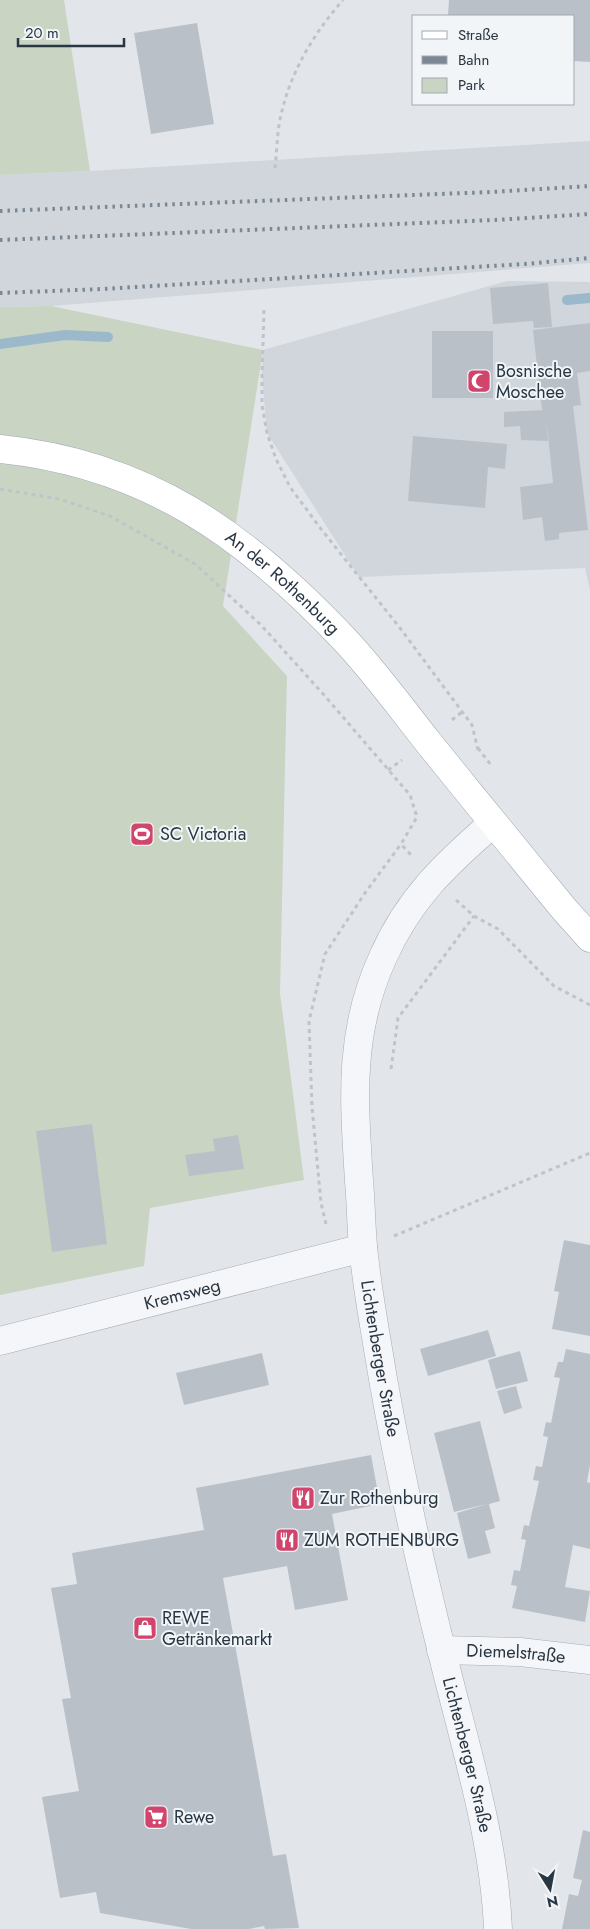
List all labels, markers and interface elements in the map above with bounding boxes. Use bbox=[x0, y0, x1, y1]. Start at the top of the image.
scale bar bbox=[18, 15, 124, 47]
legend bbox=[412, 15, 575, 105]
text: 20 m bbox=[25, 22, 59, 44]
text: Straße bbox=[458, 24, 499, 46]
text: Bahn bbox=[458, 49, 489, 71]
text: Park bbox=[458, 74, 485, 96]
place label: Bosnische Moschee bbox=[496, 358, 572, 405]
mosque icon: Bosnische Moschee bbox=[466, 368, 492, 394]
street label: An der Rothenburg bbox=[220, 524, 346, 640]
sports icon: SC Victoria bbox=[129, 821, 155, 847]
place label: SC Victoria bbox=[160, 821, 246, 847]
street label: Kremsweg bbox=[141, 1272, 223, 1317]
street label: Lichtenberger Straße bbox=[354, 1278, 407, 1439]
restaurant icon: Zur Rothenburg bbox=[290, 1485, 316, 1511]
place label: Zur Rothenburg bbox=[320, 1485, 439, 1511]
restaurant icon: ZUM ROTHENBURG bbox=[274, 1527, 300, 1553]
place label: ZUM ROTHENBURG bbox=[304, 1527, 459, 1553]
place label: REWE Getränkemarkt bbox=[162, 1605, 273, 1652]
shop icon: REWE Getränkemarkt bbox=[132, 1615, 158, 1641]
street label: Diemelstraße bbox=[466, 1638, 567, 1670]
street label: Lichtenberger Straße bbox=[436, 1674, 499, 1835]
supermarket icon: Rewe bbox=[143, 1804, 169, 1830]
place label: Rewe bbox=[174, 1804, 214, 1830]
north arrow bbox=[525, 1864, 575, 1914]
text: N bbox=[545, 1891, 560, 1913]

